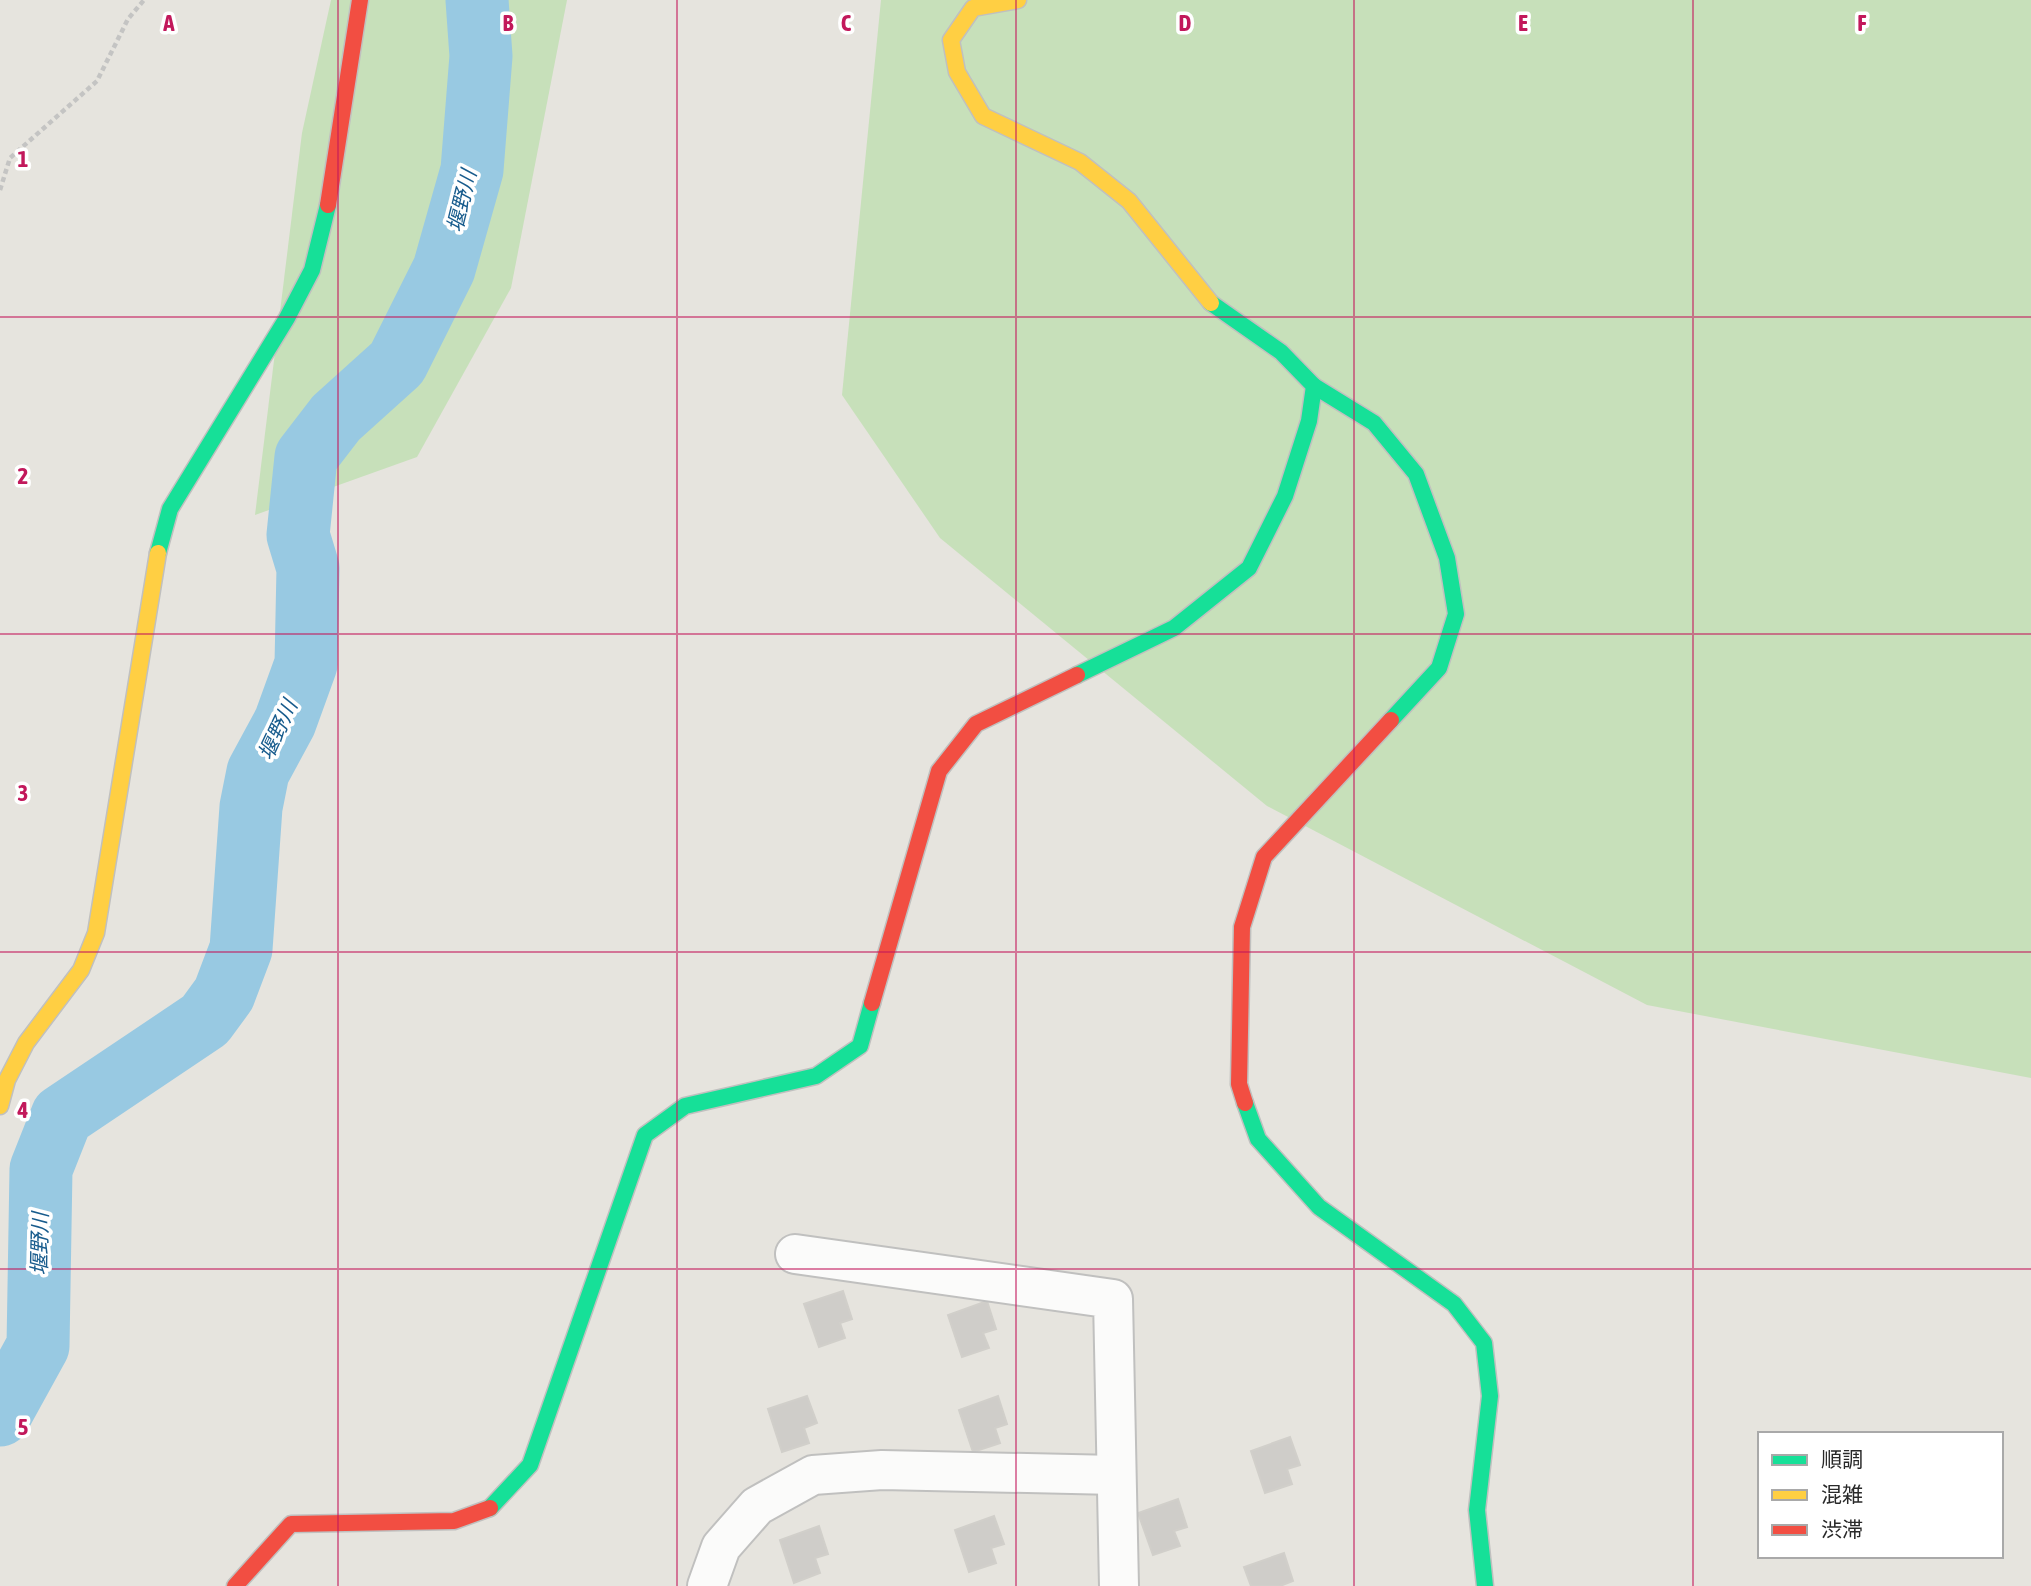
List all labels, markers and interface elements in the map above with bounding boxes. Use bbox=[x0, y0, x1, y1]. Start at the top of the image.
text: A bbox=[162, 10, 175, 36]
text: B bbox=[503, 10, 514, 36]
text: C bbox=[841, 10, 852, 36]
text: D bbox=[1179, 10, 1192, 36]
text: E bbox=[1518, 10, 1528, 36]
text: F bbox=[1857, 10, 1867, 36]
text: 1 bbox=[18, 146, 29, 172]
water label: 堰野川 bbox=[442, 165, 481, 234]
text: 2 bbox=[18, 463, 28, 489]
water label: 堰野川 bbox=[253, 694, 302, 763]
text: 3 bbox=[18, 780, 28, 806]
text: 4 bbox=[17, 1097, 29, 1123]
water label: 堰野川 bbox=[26, 1210, 52, 1276]
text: 5 bbox=[18, 1414, 29, 1440]
legend bbox=[1758, 1432, 2003, 1558]
text: 順調 bbox=[1821, 1447, 1863, 1471]
text: 混雑 bbox=[1821, 1482, 1863, 1506]
text: 渋滞 bbox=[1821, 1517, 1863, 1541]

